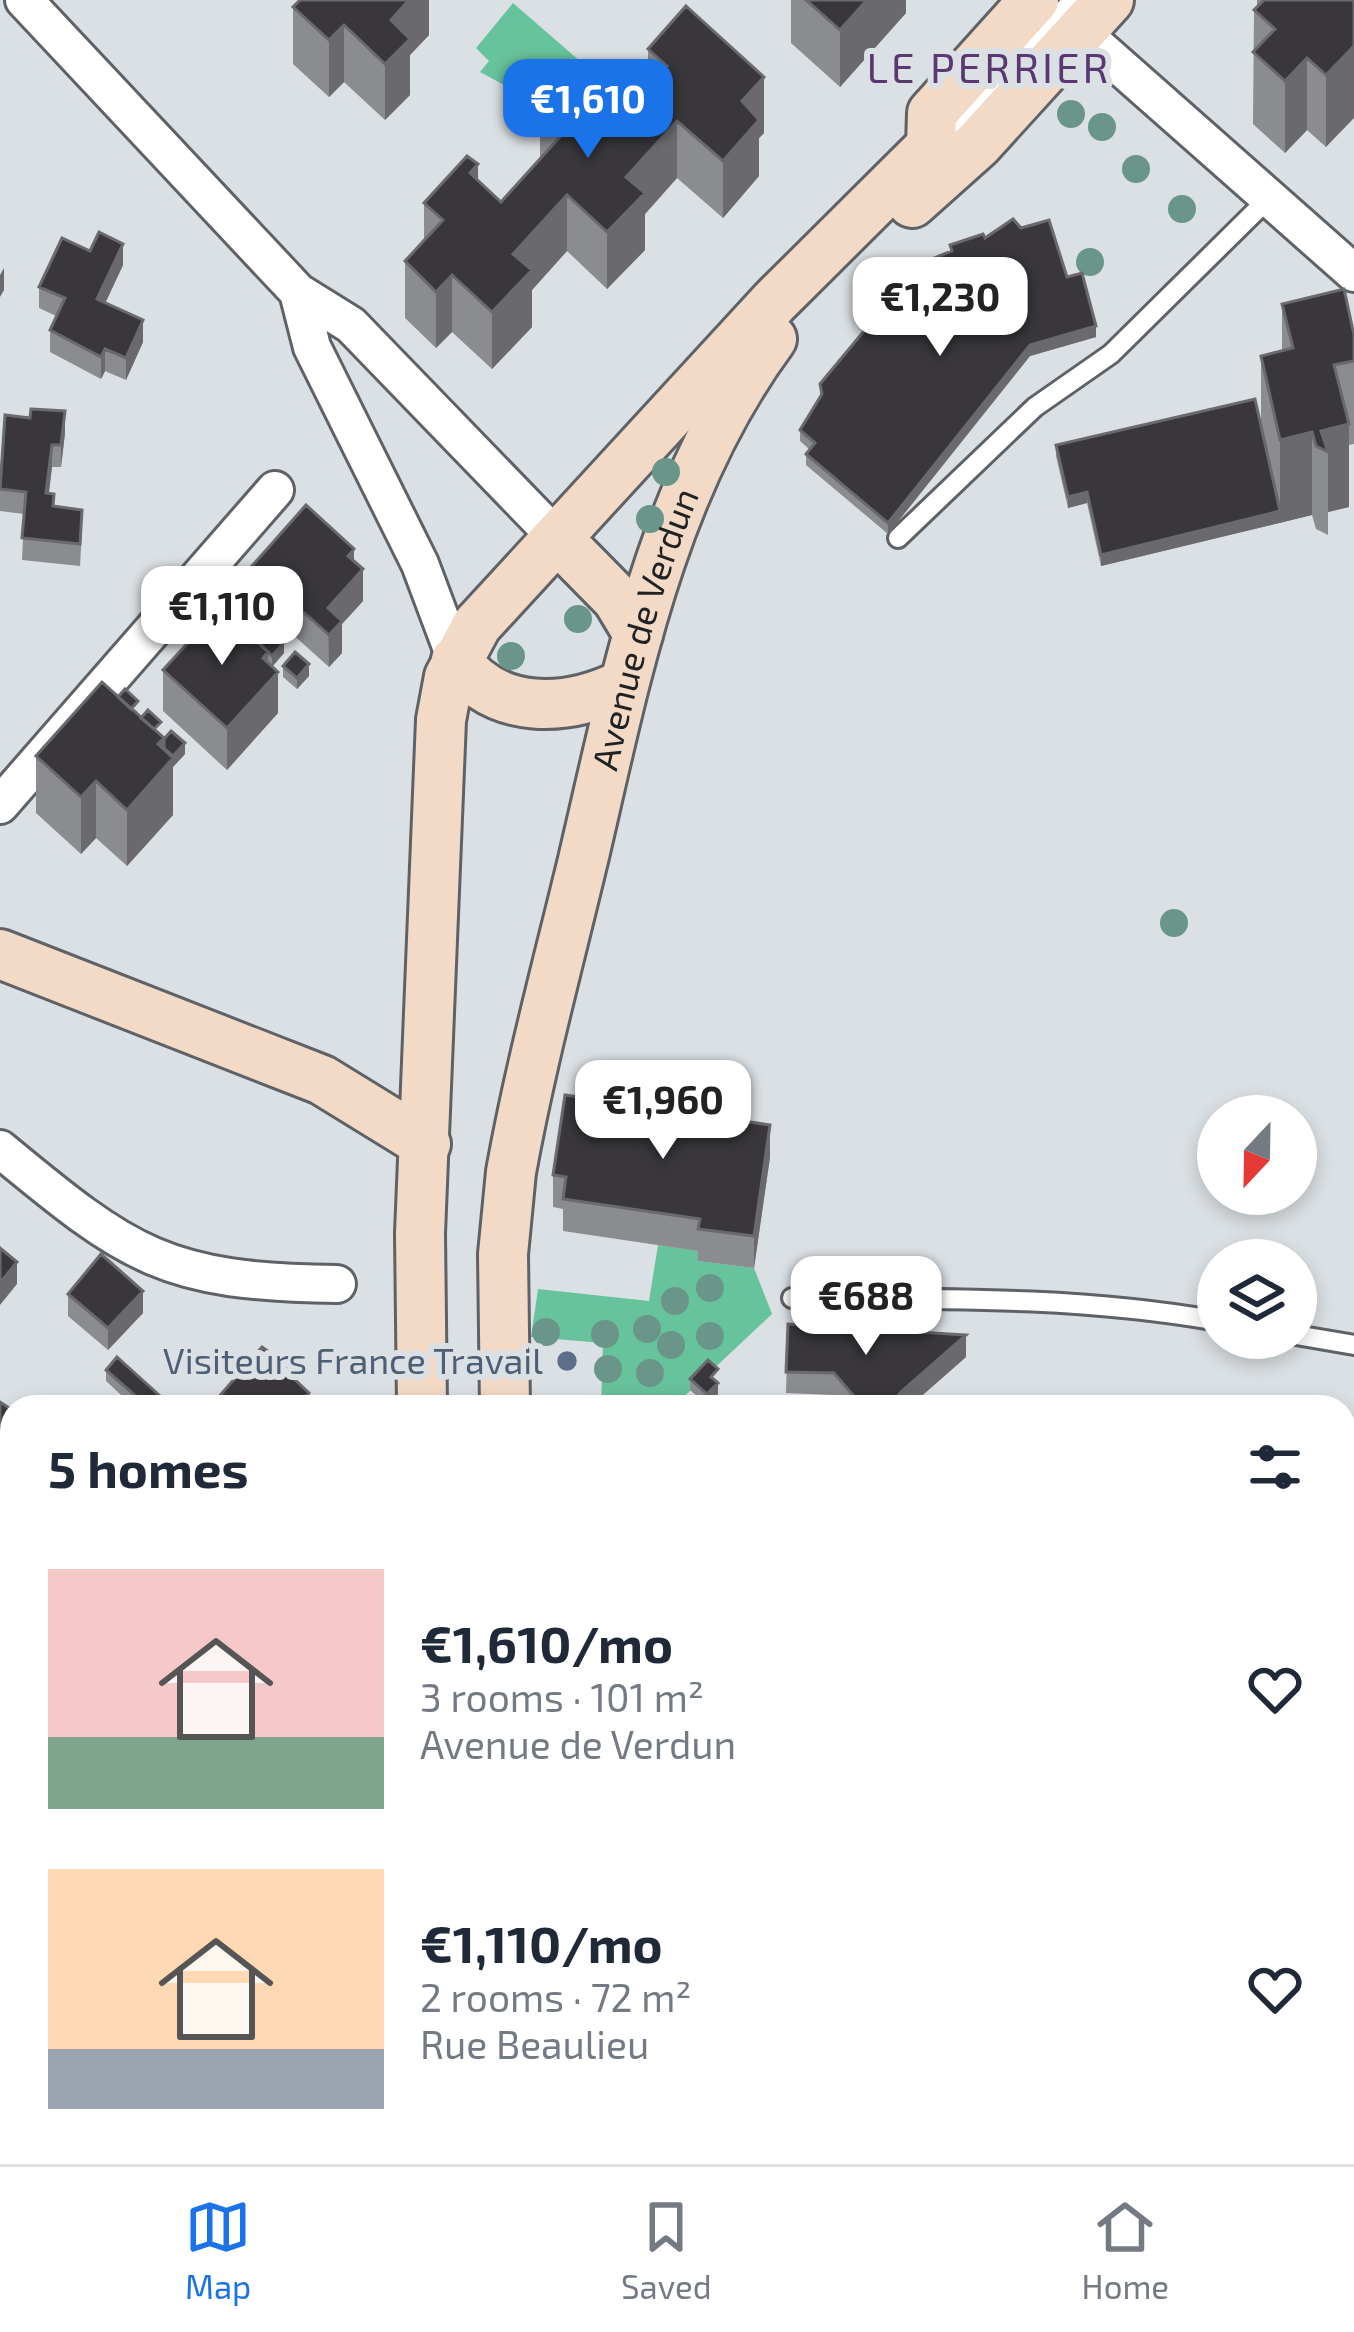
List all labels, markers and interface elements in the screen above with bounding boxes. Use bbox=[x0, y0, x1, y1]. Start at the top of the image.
district label: LE PERRIER bbox=[866, 41, 1112, 91]
pin: €1,610 bbox=[490, 59, 686, 161]
text: €1,610 bbox=[530, 74, 646, 121]
pin: €1,230 bbox=[842, 257, 1038, 359]
text: €1,230 bbox=[880, 272, 1000, 319]
street label: Avenue de Verdun bbox=[582, 481, 706, 774]
pin: €1,110 bbox=[124, 566, 320, 668]
text: €1,110 bbox=[168, 581, 276, 628]
pin: €1,960 bbox=[565, 1060, 761, 1162]
text: €1,960 bbox=[602, 1075, 724, 1122]
north arrow bbox=[1197, 1095, 1317, 1215]
map controls bbox=[1197, 1095, 1317, 1359]
button: layers bbox=[1197, 1239, 1317, 1359]
pin: €688 bbox=[795, 1256, 937, 1358]
text: €688 bbox=[818, 1271, 914, 1318]
place label: Visiteurs France Travail bbox=[163, 1338, 543, 1381]
marker: Visiteurs France Travail bbox=[554, 1348, 580, 1374]
icon: filters bbox=[1242, 1434, 1308, 1500]
text: 5 homes bbox=[48, 1437, 249, 1498]
text: €1,610/mo bbox=[420, 1612, 673, 1673]
icon: home bbox=[144, 1617, 288, 1761]
icon: heart bbox=[1242, 1656, 1308, 1722]
text: 3 rooms · 101 m² bbox=[420, 1673, 704, 1720]
text: Avenue de Verdun bbox=[420, 1720, 736, 1767]
text: €1,110/mo bbox=[420, 1912, 663, 1973]
icon: home bbox=[144, 1917, 288, 2061]
icon: heart bbox=[1242, 1956, 1308, 2022]
text: 2 rooms · 72 m² bbox=[420, 1973, 692, 2020]
text: Rue Beaulieu bbox=[420, 2020, 649, 2067]
tab: Map bbox=[185, 2194, 251, 2306]
tab: Saved bbox=[621, 2194, 712, 2306]
tab: Home bbox=[1082, 2194, 1169, 2306]

